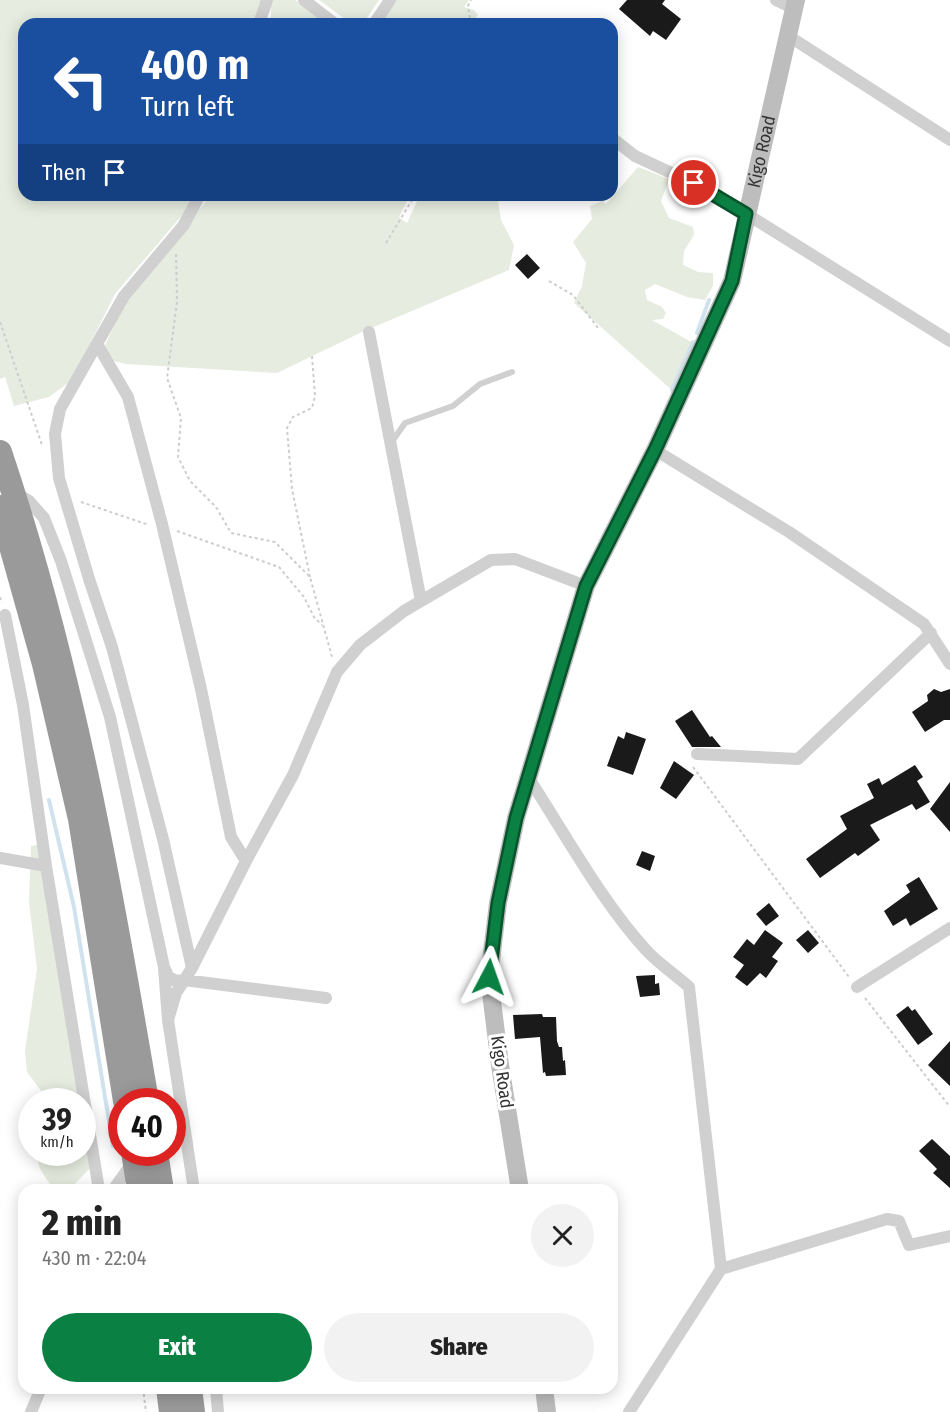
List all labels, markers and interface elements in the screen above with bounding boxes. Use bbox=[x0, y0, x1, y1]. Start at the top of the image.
text: 400 m bbox=[141, 40, 249, 90]
icon: left bbox=[42, 42, 120, 120]
text: Turn left bbox=[141, 91, 234, 123]
street label: Kigo Road bbox=[743, 113, 780, 190]
icon: arrive bbox=[98, 156, 131, 189]
pin bbox=[668, 157, 719, 208]
text: Then bbox=[42, 159, 86, 186]
icon: arrive bbox=[677, 166, 710, 199]
position arrow bbox=[457, 945, 521, 1009]
street label: Kigo Road bbox=[486, 1034, 518, 1110]
speed limit sign: 40 bbox=[108, 1088, 186, 1166]
text: 39 bbox=[42, 1102, 72, 1138]
text: km/h bbox=[40, 1133, 74, 1151]
text: 2 min bbox=[42, 1201, 122, 1245]
button: close bbox=[531, 1204, 594, 1267]
text: 430 m · 22:04 bbox=[42, 1246, 147, 1270]
button: Exit bbox=[42, 1313, 312, 1382]
button: Share bbox=[324, 1313, 594, 1382]

